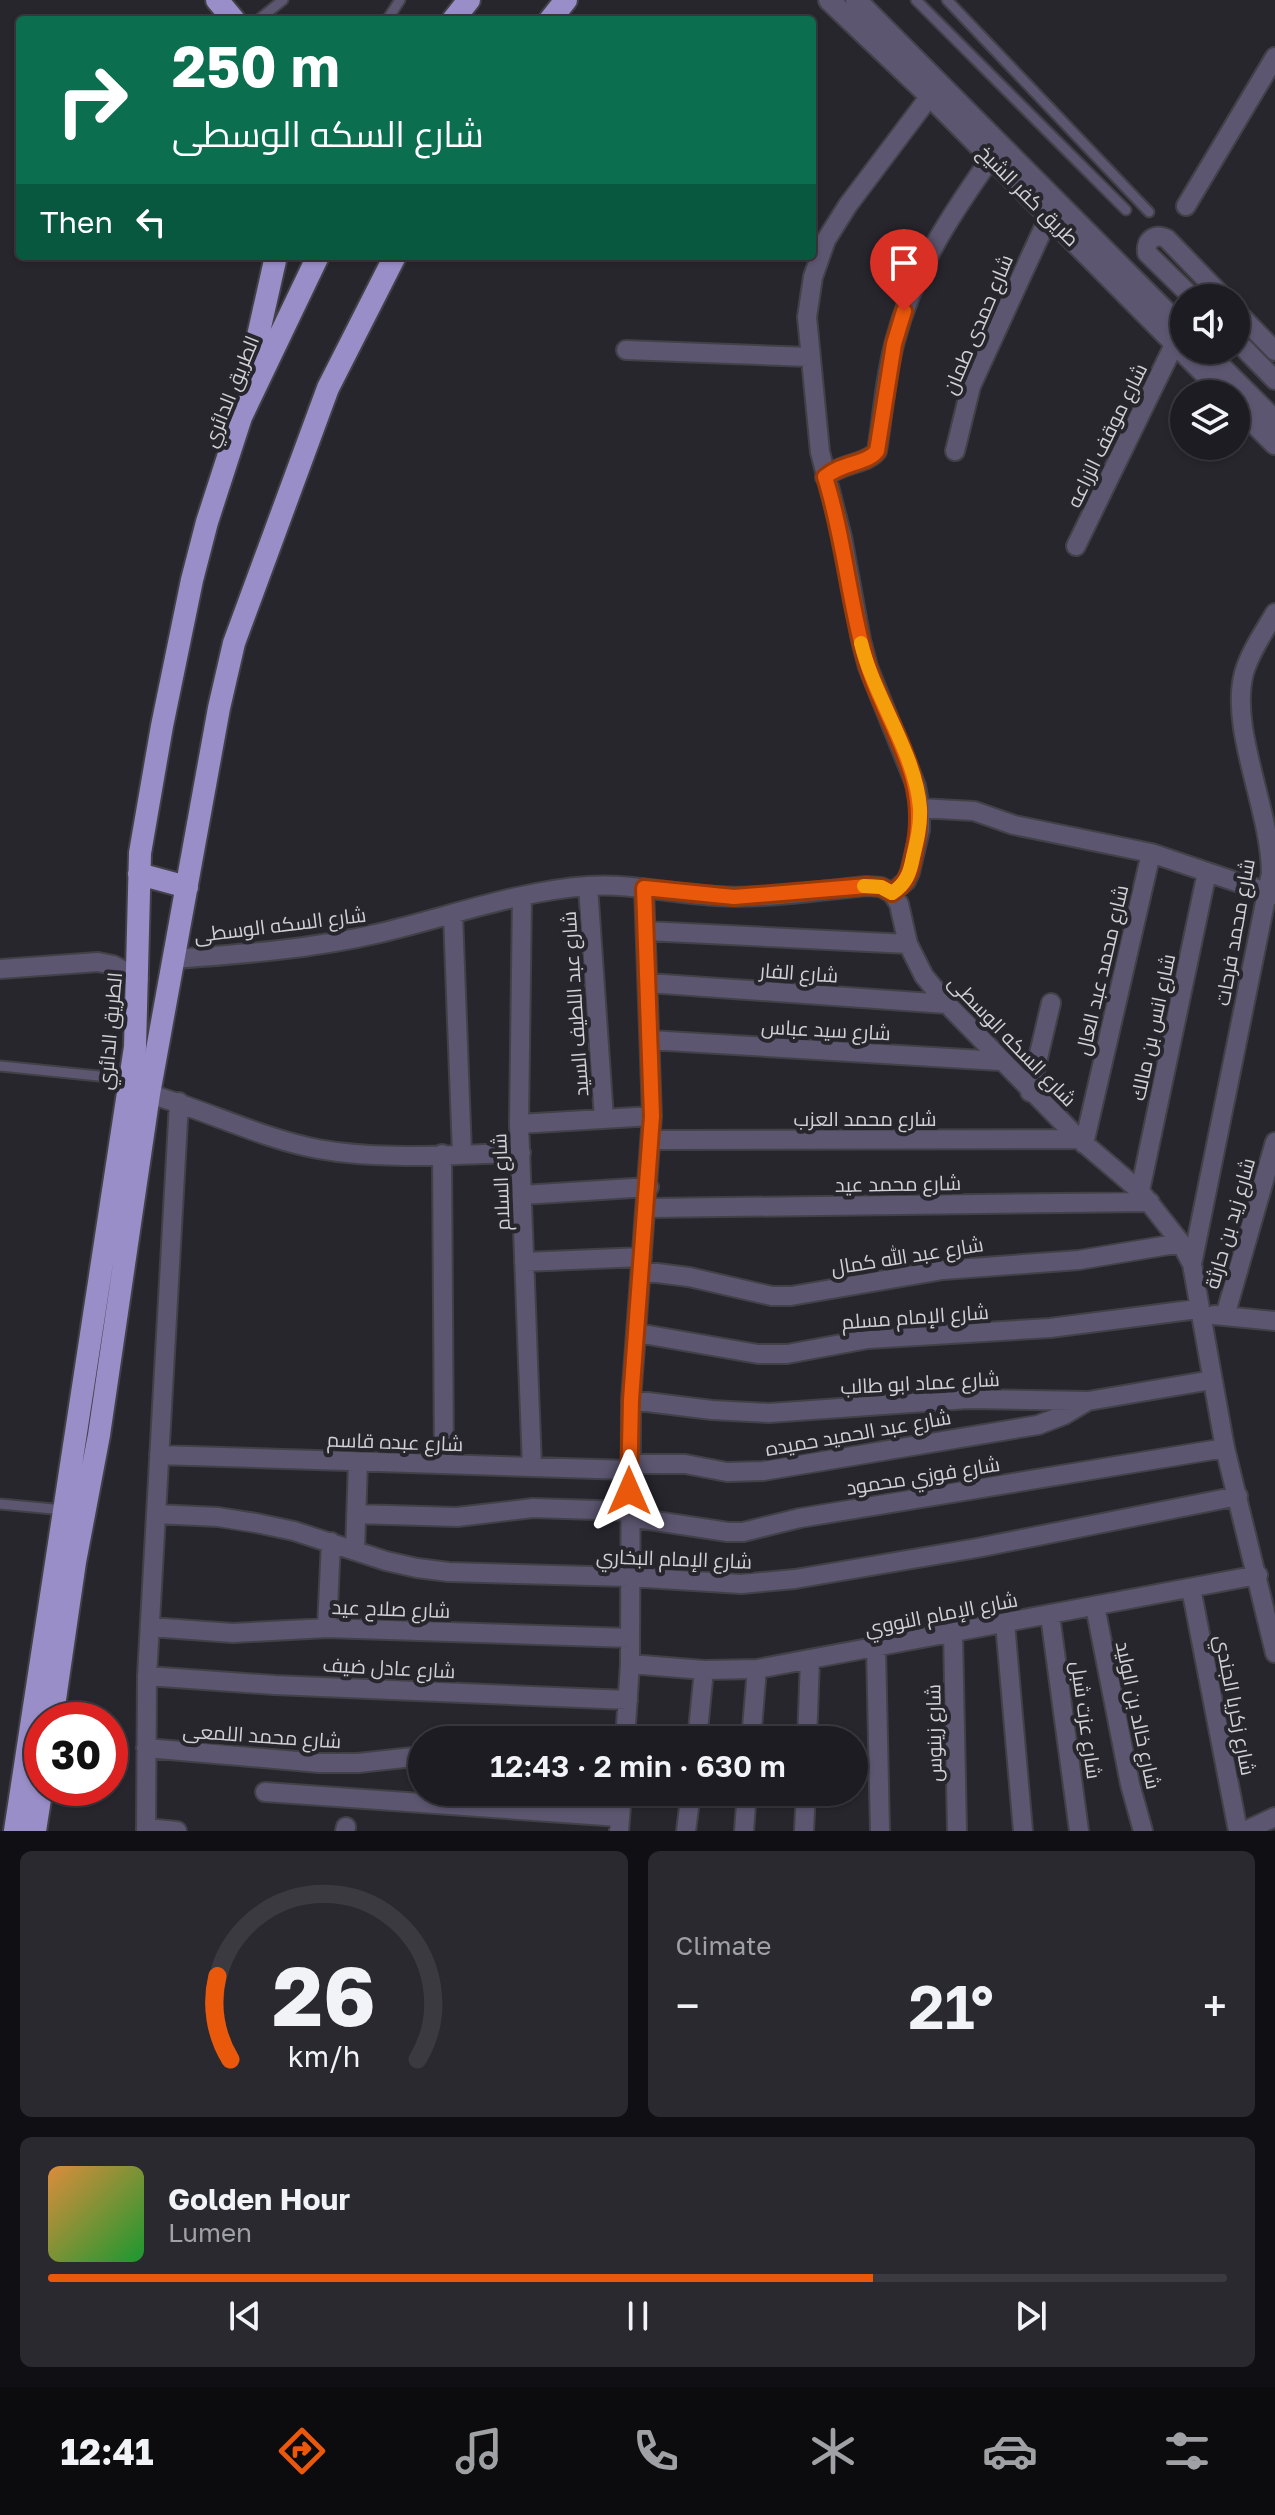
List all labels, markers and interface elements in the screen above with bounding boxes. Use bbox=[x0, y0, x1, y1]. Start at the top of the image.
text: 250 m bbox=[172, 32, 340, 99]
icon: right bbox=[40, 48, 144, 152]
text: شارع السكه الوسطى bbox=[172, 112, 484, 155]
street label: طريق كفر الشيخ bbox=[971, 139, 1085, 253]
icon: left bbox=[129, 200, 173, 244]
text: Then bbox=[40, 204, 113, 240]
pin bbox=[870, 229, 938, 311]
icon: arrive bbox=[882, 241, 926, 285]
street label: شارع حمدى طمان bbox=[937, 250, 1020, 399]
map controls bbox=[1170, 284, 1250, 460]
button: sound bbox=[1170, 284, 1250, 364]
street label: الطريق الدائري bbox=[197, 332, 268, 452]
street label: شارع موقف الزراعه bbox=[1061, 359, 1154, 512]
button: layers bbox=[1170, 380, 1250, 460]
street label: شارع محمد فرحات bbox=[1209, 857, 1262, 1008]
street label: شارع محمد عبد العال bbox=[1070, 882, 1135, 1058]
street label: شارع السكه الوسطى bbox=[193, 902, 368, 949]
street label: شارع عبد اللطيف السيد bbox=[556, 910, 595, 1098]
street label: شارع انس بن مالك bbox=[1125, 951, 1182, 1103]
street label: شارع الفار bbox=[758, 957, 839, 990]
street label: شارع السكه الوسطى bbox=[942, 969, 1082, 1113]
street label: الطريق الدائري bbox=[92, 971, 131, 1091]
street label: شارع سيد عباس bbox=[760, 1014, 891, 1047]
street label: شارع محمد العزب bbox=[793, 1106, 937, 1133]
street label: شارع السلام bbox=[486, 1133, 517, 1231]
street label: شارع زيد بن حارثة bbox=[1199, 1155, 1262, 1292]
street label: شارع محمد عيد bbox=[835, 1170, 961, 1199]
street label: شارع عبد الله كمال bbox=[829, 1231, 985, 1282]
street label: شارع الإمام مسلم bbox=[841, 1299, 990, 1336]
street label: شارع عماد ابو طالب bbox=[840, 1366, 1000, 1401]
street label: شارع عبد الحميد حميده bbox=[763, 1404, 953, 1463]
street label: شارع عبده قاسم bbox=[326, 1427, 464, 1458]
position arrow bbox=[587, 1449, 671, 1533]
street label: شارع فوزي محمود bbox=[844, 1451, 1002, 1504]
street label: شارع الإمام البخاري bbox=[595, 1543, 752, 1578]
street label: شارع الإمام النووي bbox=[862, 1586, 1021, 1645]
street label: شارع صلاح عيد bbox=[331, 1594, 451, 1625]
street label: شارع زكريا الجندي bbox=[1206, 1633, 1261, 1778]
street label: شارع خالد بن الوليد bbox=[1109, 1639, 1166, 1792]
street label: شارع عادل ضيف bbox=[322, 1652, 456, 1685]
street label: شارع عزت شبل bbox=[1064, 1660, 1107, 1781]
street label: شارع زينوس bbox=[920, 1684, 949, 1782]
speed limit sign: 30 bbox=[24, 1702, 128, 1806]
street label: شارع محمد اللمعى bbox=[182, 1717, 342, 1756]
text: 12:43 · 2 min · 630 m bbox=[490, 1748, 786, 1784]
text: Climate bbox=[676, 1930, 771, 1961]
text: 26 bbox=[272, 1944, 376, 2044]
text: 21° bbox=[909, 1970, 994, 2042]
text: − bbox=[676, 1979, 700, 2032]
text: + bbox=[1203, 1979, 1227, 2032]
text: km/h bbox=[287, 2039, 360, 2073]
text: Golden Hour bbox=[168, 2181, 350, 2217]
text: Lumen bbox=[168, 2217, 252, 2248]
icon: previous bbox=[223, 2294, 267, 2338]
icon: pause bbox=[616, 2294, 660, 2338]
icon: next bbox=[1009, 2294, 1053, 2338]
icon: directions bbox=[274, 2423, 330, 2479]
icon: music bbox=[451, 2423, 507, 2479]
icon: phone bbox=[628, 2423, 684, 2479]
icon: climate bbox=[805, 2423, 861, 2479]
icon: car bbox=[982, 2423, 1038, 2479]
icon: filters bbox=[1159, 2423, 1215, 2479]
text: 12:41 bbox=[60, 2430, 153, 2473]

